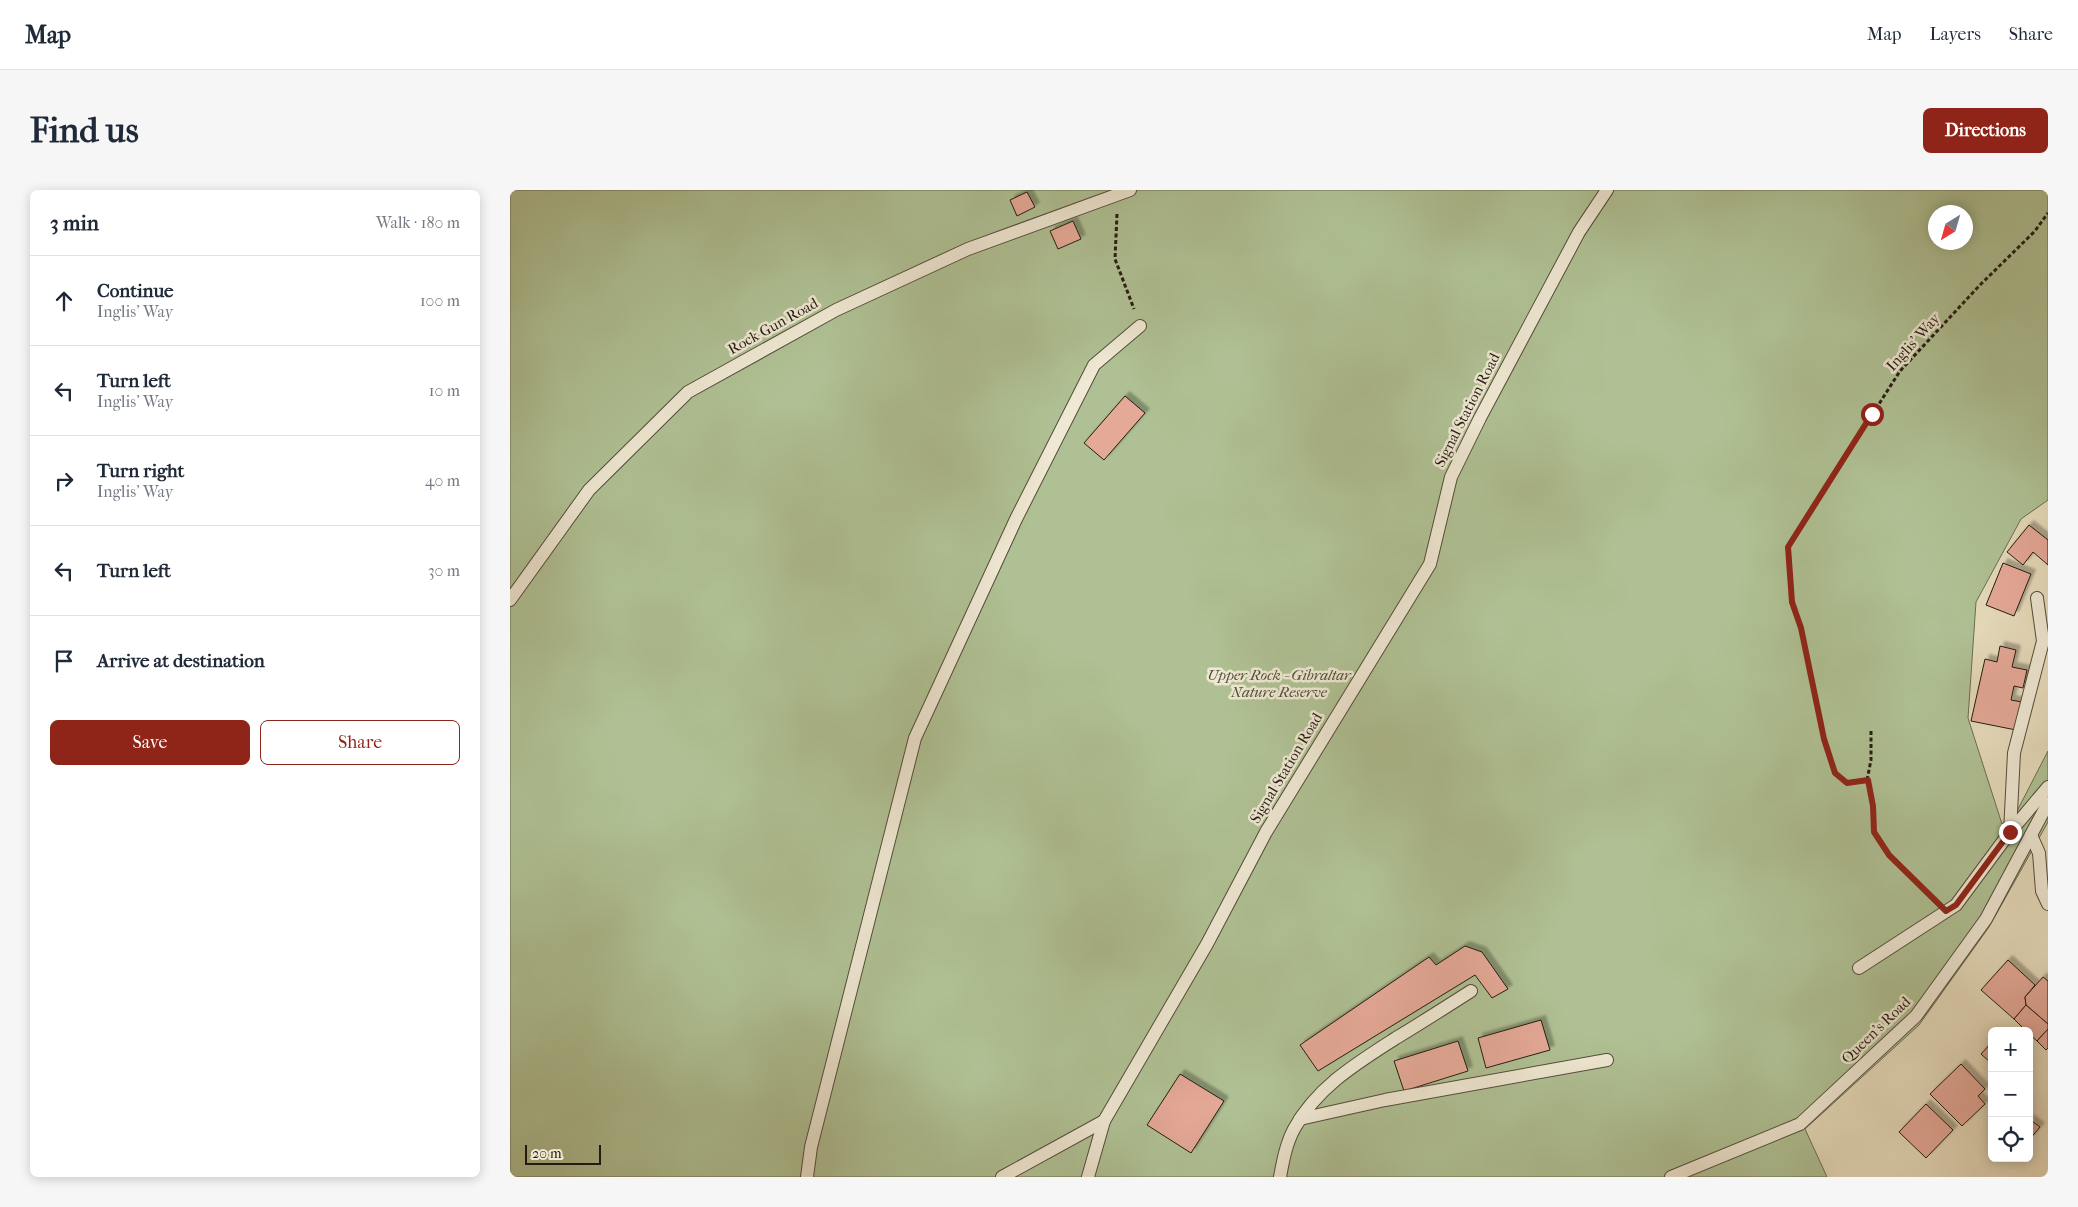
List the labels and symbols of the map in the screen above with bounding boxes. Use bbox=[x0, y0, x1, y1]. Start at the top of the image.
north arrow bbox=[1928, 205, 1973, 250]
street label: Rock Gun Road bbox=[725, 293, 822, 358]
street label: Inglis' Way bbox=[1882, 309, 1944, 375]
street label: Signal Station Road bbox=[1430, 349, 1504, 470]
route start bbox=[1861, 403, 1884, 426]
park label: Upper Rock - Gibraltar Nature Reserve bbox=[1207, 666, 1352, 701]
street label: Signal Station Road bbox=[1246, 709, 1327, 827]
route end bbox=[1999, 821, 2022, 844]
street label: Queen's Road bbox=[1838, 992, 1915, 1067]
scale bar bbox=[525, 1142, 601, 1165]

